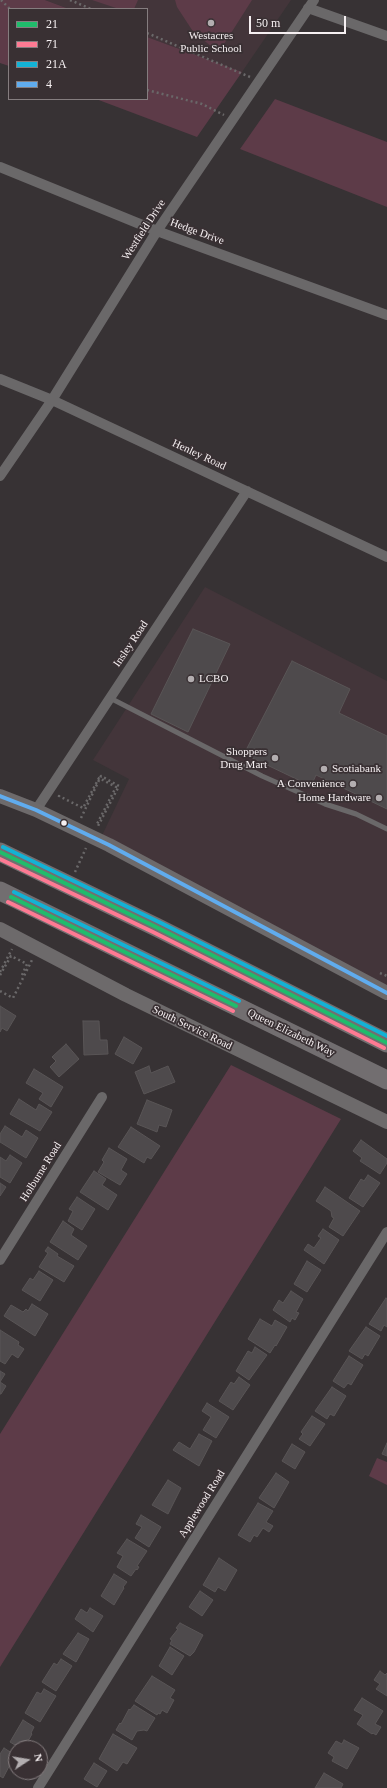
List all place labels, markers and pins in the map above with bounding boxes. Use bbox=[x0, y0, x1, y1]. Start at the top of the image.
marker: Westacres Public School bbox=[206, 18, 216, 28]
place label: Westacres Public School bbox=[180, 29, 242, 55]
place label: LCBO bbox=[199, 672, 228, 686]
marker: LCBO bbox=[186, 674, 196, 684]
place label: Shoppers Drug Mart bbox=[220, 745, 267, 771]
marker: Shoppers Drug Mart bbox=[270, 753, 280, 763]
place label: Scotiabank bbox=[332, 762, 381, 776]
marker: Scotiabank bbox=[319, 764, 329, 774]
place label: A Convenience bbox=[277, 777, 345, 791]
marker: A Convenience bbox=[348, 779, 358, 789]
place label: Home Hardware bbox=[298, 791, 371, 805]
marker: Home Hardware bbox=[374, 793, 384, 803]
unlabelled marker bbox=[59, 818, 69, 828]

